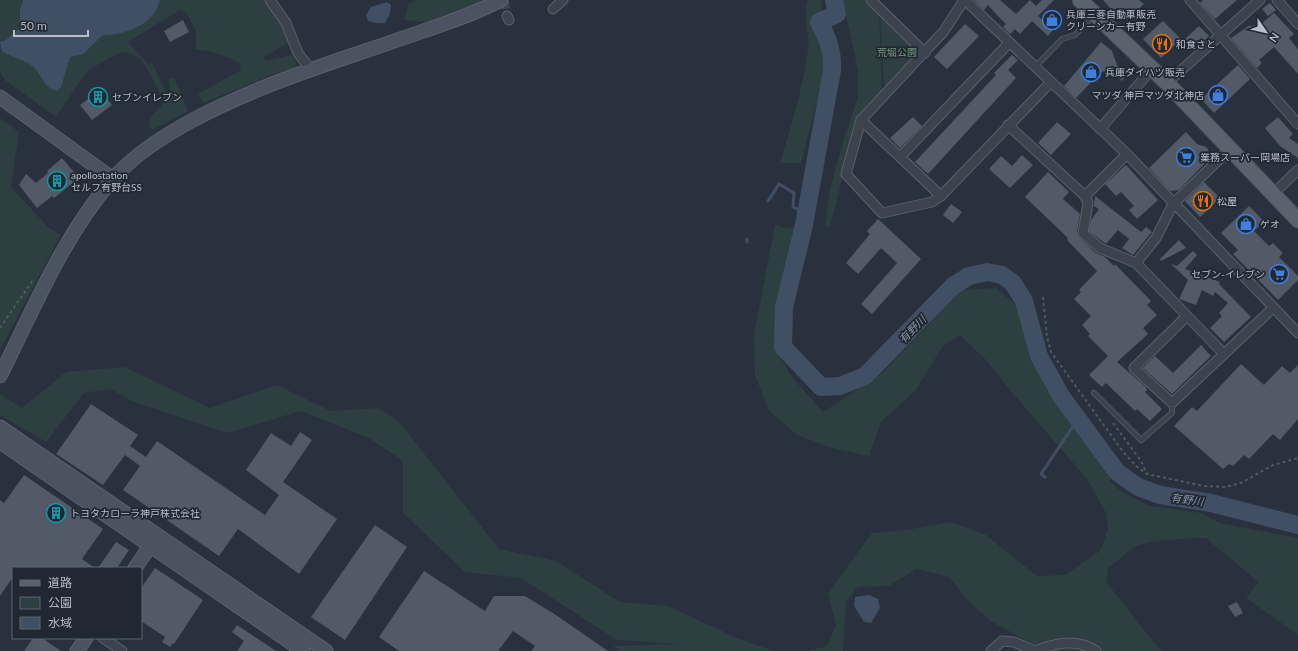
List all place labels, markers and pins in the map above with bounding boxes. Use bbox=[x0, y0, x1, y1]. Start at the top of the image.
place label: 兵庫三菱自動車販売 クリーンカー有野 bbox=[1066, 8, 1156, 32]
shop icon: 兵庫三菱自動車販売 クリーンカー有野 bbox=[1041, 9, 1063, 31]
restaurant icon: 和食さと bbox=[1151, 33, 1173, 55]
place label: 和食さと bbox=[1176, 38, 1216, 50]
shop icon: 兵庫ダイハツ販売 bbox=[1080, 61, 1102, 83]
place label: 兵庫ダイハツ販売 bbox=[1105, 66, 1185, 78]
shop icon: マツダ 神戸マツダ北神店 bbox=[1207, 84, 1229, 106]
building icon: セブンイレブン bbox=[87, 86, 109, 108]
place label: マツダ 神戸マツダ北神店 bbox=[1091, 89, 1204, 101]
place label: セブンイレブン bbox=[112, 91, 182, 103]
supermarket icon: 業務スーパー岡場店 bbox=[1175, 146, 1197, 168]
place label: 業務スーパー岡場店 bbox=[1200, 151, 1290, 163]
place label: apollostation セルフ有野台SS bbox=[71, 169, 142, 193]
building icon: apollostation セルフ有野台SS bbox=[46, 170, 68, 192]
restaurant icon: 松屋 bbox=[1192, 190, 1214, 212]
place label: 松屋 bbox=[1217, 195, 1237, 207]
shop icon: ゲオ bbox=[1235, 213, 1257, 235]
place label: ゲオ bbox=[1260, 218, 1280, 230]
supermarket icon: セブン-イレブン bbox=[1268, 263, 1290, 285]
place label: セブン-イレブン bbox=[1191, 268, 1265, 280]
building icon: トヨタカローラ神戸株式会社 bbox=[45, 502, 67, 524]
place label: トヨタカローラ神戸株式会社 bbox=[70, 507, 200, 519]

